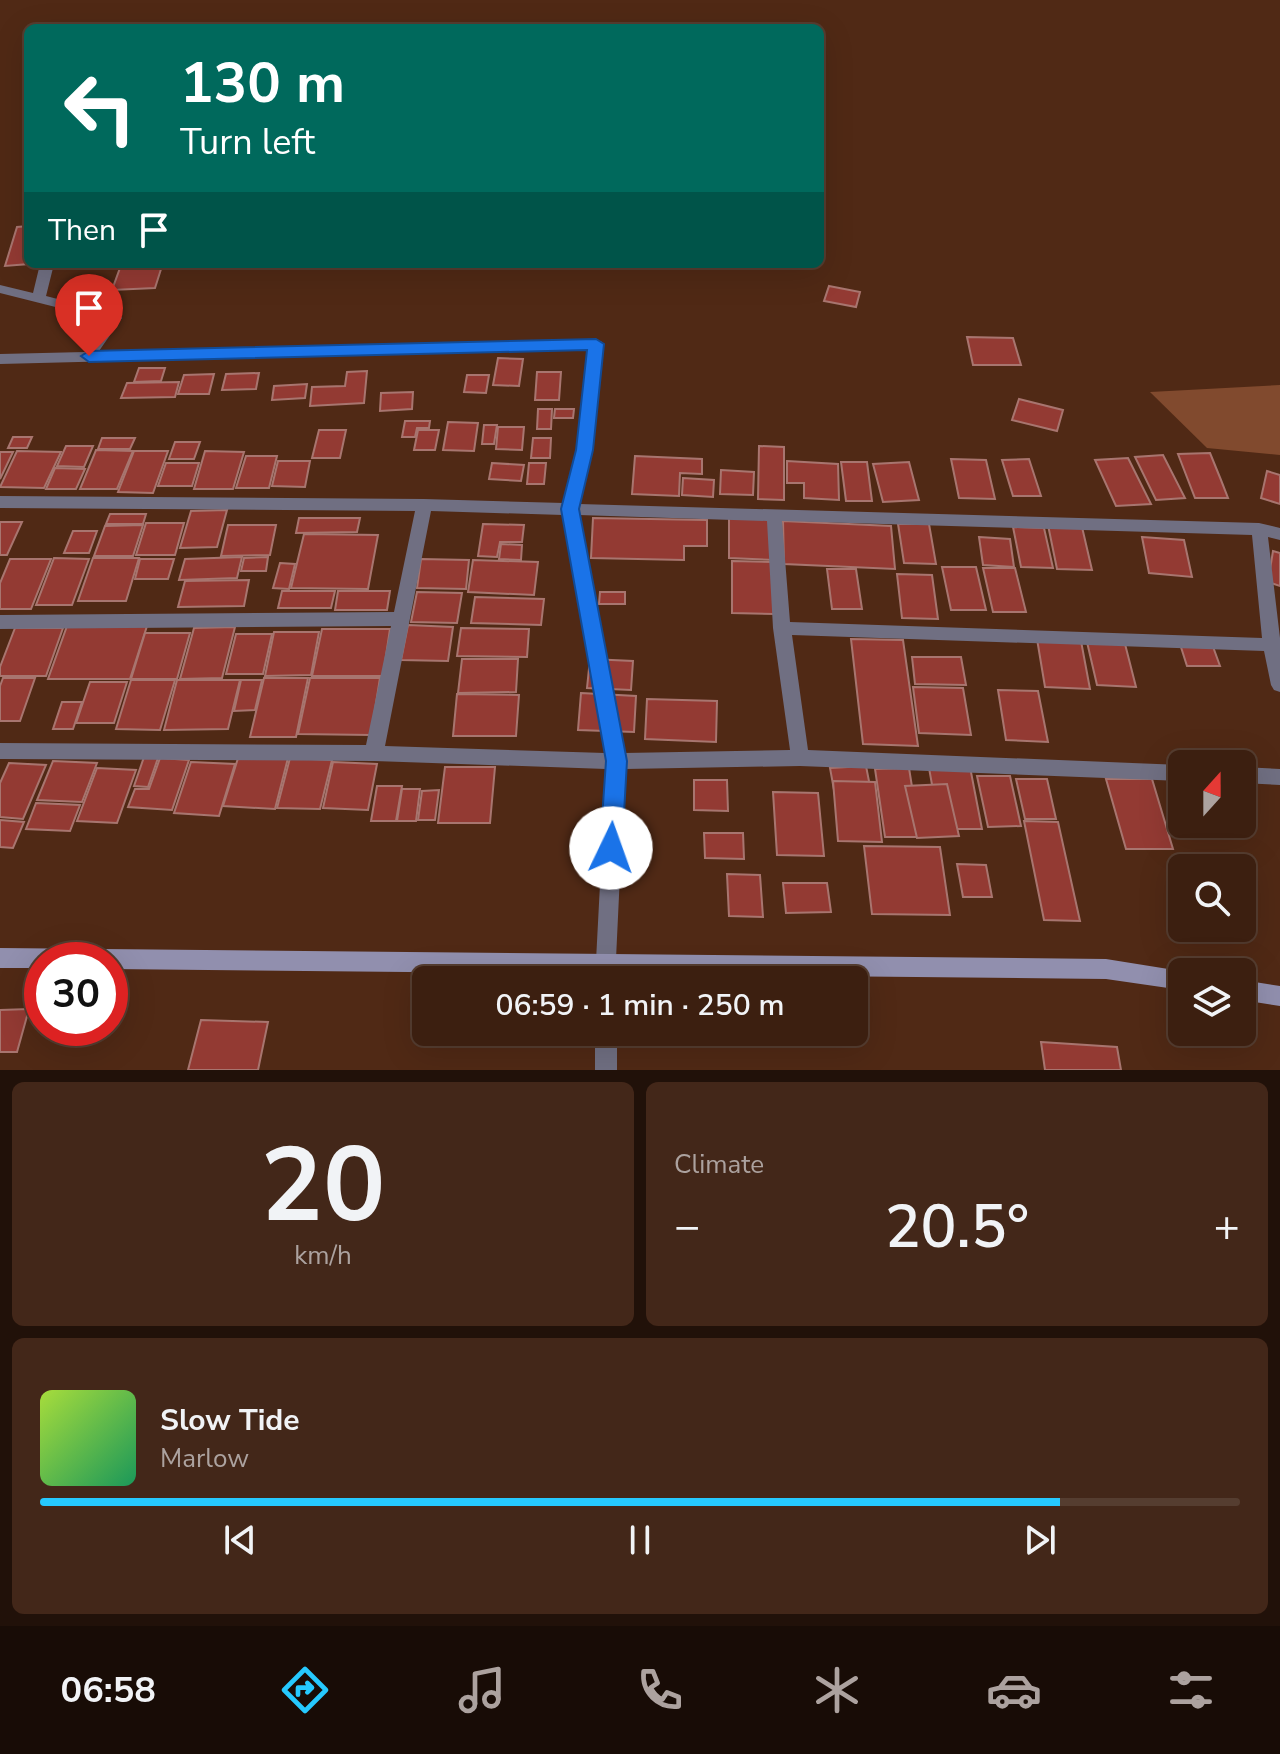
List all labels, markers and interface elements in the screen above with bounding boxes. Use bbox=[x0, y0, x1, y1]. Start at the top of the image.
text: 130 m bbox=[180, 45, 345, 122]
icon: left bbox=[48, 56, 152, 160]
text: Turn left bbox=[180, 118, 315, 167]
icon: arrive bbox=[132, 208, 176, 252]
text: Then bbox=[48, 210, 116, 251]
pin bbox=[55, 274, 123, 356]
icon: arrive bbox=[67, 286, 111, 330]
north arrow bbox=[1168, 750, 1256, 838]
map controls bbox=[1168, 750, 1256, 1046]
position arrow bbox=[569, 806, 653, 890]
button: search bbox=[1168, 854, 1256, 942]
speed limit sign: 30 bbox=[24, 942, 128, 1046]
button: layers bbox=[1168, 958, 1256, 1046]
text: 06:59 · 1 min · 250 m bbox=[495, 985, 785, 1026]
text: 20 bbox=[261, 1115, 385, 1257]
text: Climate bbox=[674, 1147, 764, 1182]
text: 20.5° bbox=[885, 1186, 1029, 1268]
text: − bbox=[674, 1197, 700, 1257]
text: + bbox=[1214, 1197, 1240, 1257]
text: km/h bbox=[294, 1238, 352, 1273]
text: Slow Tide bbox=[160, 1400, 300, 1441]
text: Marlow bbox=[160, 1441, 249, 1476]
icon: previous bbox=[218, 1518, 262, 1562]
icon: pause bbox=[618, 1518, 662, 1562]
icon: next bbox=[1018, 1518, 1062, 1562]
icon: directions bbox=[277, 1662, 333, 1718]
icon: music bbox=[454, 1662, 510, 1718]
icon: phone bbox=[632, 1662, 688, 1718]
icon: climate bbox=[809, 1662, 865, 1718]
icon: car bbox=[986, 1662, 1042, 1718]
icon: filters bbox=[1163, 1662, 1219, 1718]
text: 06:58 bbox=[61, 1666, 156, 1715]

